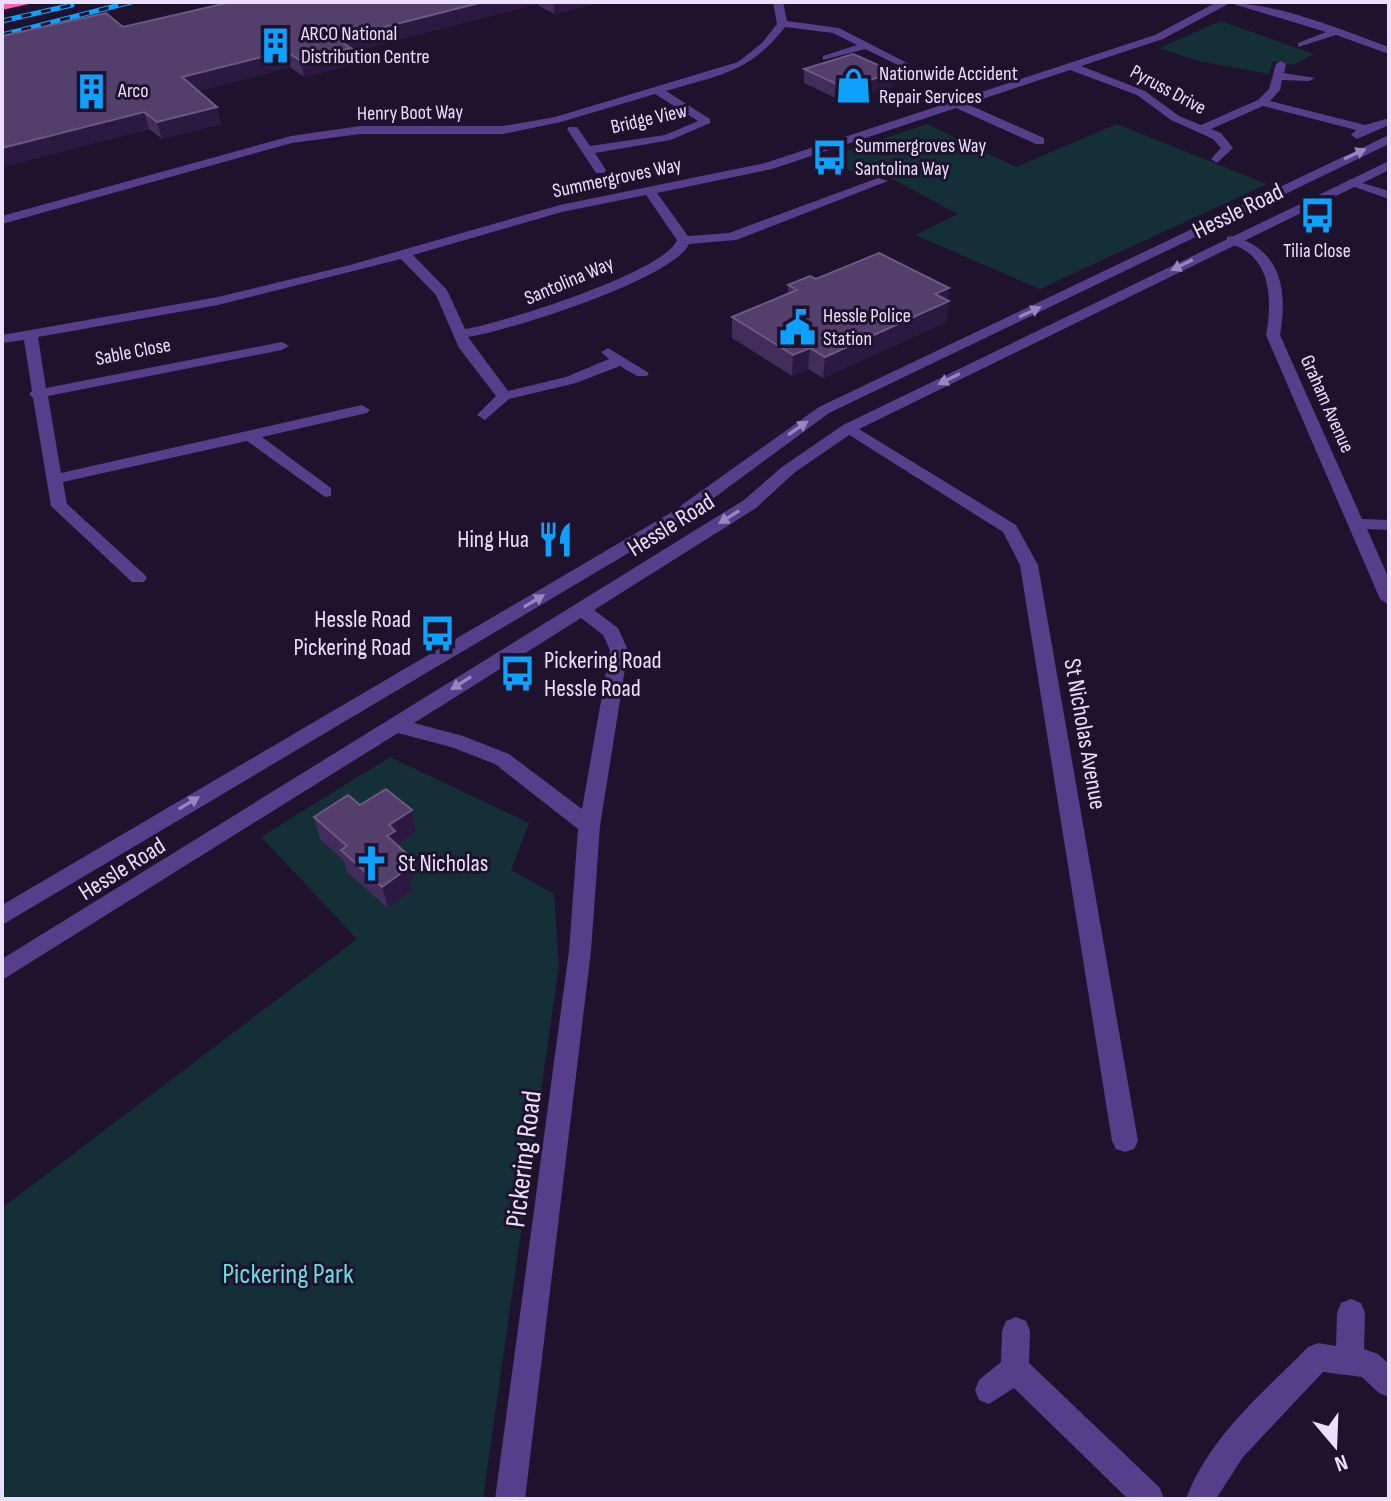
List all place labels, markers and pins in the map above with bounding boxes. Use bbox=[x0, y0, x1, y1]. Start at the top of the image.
place label: ARCO National Distribution Centre bbox=[300, 22, 430, 69]
building icon: ARCO National Distribution Centre bbox=[256, 26, 294, 64]
place label: Nationwide Accident Repair Services bbox=[879, 62, 1018, 109]
shop icon: Nationwide Accident Repair Services bbox=[834, 66, 872, 104]
building icon: Arco bbox=[73, 72, 111, 110]
place label: Arco bbox=[117, 79, 149, 103]
place label: Summergroves Way Santolina Way bbox=[855, 134, 986, 181]
bus stop icon: Summergroves Way Santolina Way bbox=[810, 139, 848, 177]
bus stop icon: Tilia Close bbox=[1298, 197, 1336, 235]
place label: Tilia Close bbox=[1283, 239, 1351, 263]
place label: Hessle Police Station bbox=[823, 304, 911, 351]
public building icon: Hessle Police Station bbox=[778, 308, 816, 346]
restaurant icon: Hing Hua bbox=[536, 520, 574, 558]
place label: Hing Hua bbox=[457, 525, 529, 554]
place label: Hessle Road Pickering Road bbox=[293, 605, 411, 662]
bus stop icon: Hessle Road Pickering Road bbox=[418, 614, 456, 652]
place label: Pickering Road Hessle Road bbox=[544, 646, 662, 703]
bus stop icon: Pickering Road Hessle Road bbox=[499, 655, 537, 693]
church icon: St Nicholas bbox=[353, 844, 391, 882]
place label: St Nicholas bbox=[398, 849, 488, 878]

